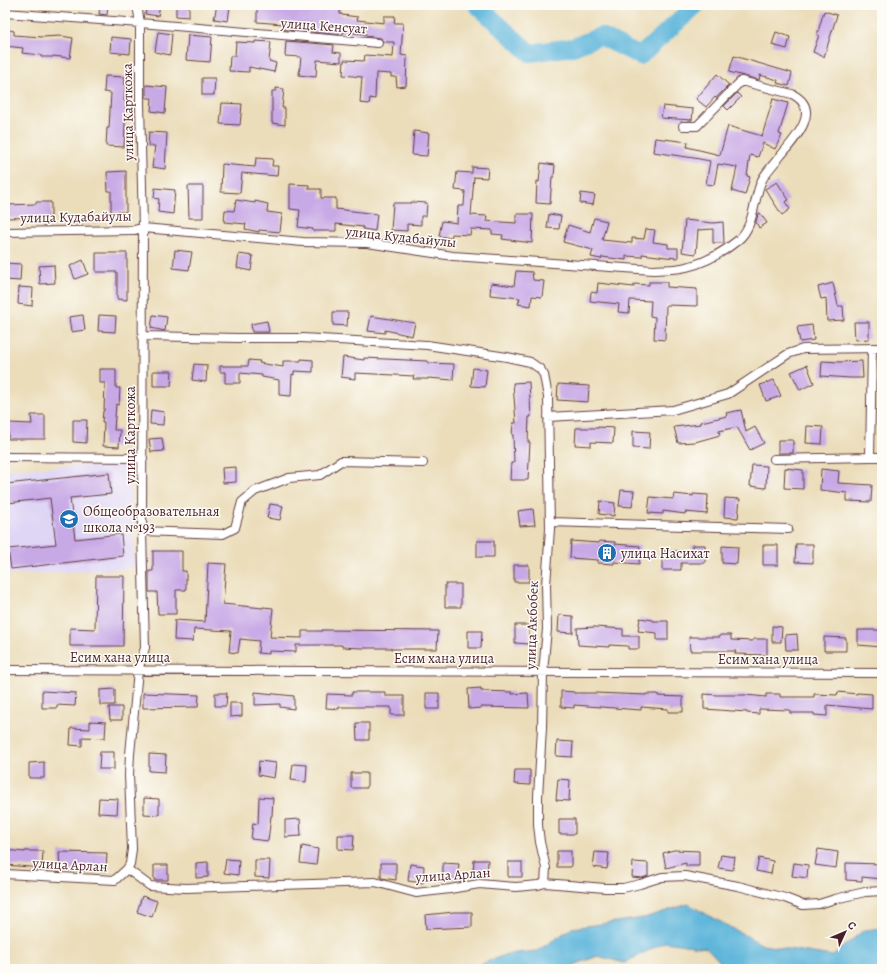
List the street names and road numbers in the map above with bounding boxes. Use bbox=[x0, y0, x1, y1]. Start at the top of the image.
street label: улица Кенсуат bbox=[279, 13, 368, 38]
street label: улица Карткожа bbox=[118, 62, 138, 162]
street label: улица Кудабайулы bbox=[19, 207, 132, 227]
street label: улица Кудабайулы bbox=[344, 222, 457, 252]
street label: улица Карткожа bbox=[121, 386, 140, 485]
street label: улица Акбобек bbox=[521, 580, 543, 671]
street label: Есим хана улица bbox=[70, 648, 171, 667]
street label: Есим хана улица bbox=[394, 649, 495, 668]
street label: Есим хана улица bbox=[718, 650, 819, 669]
street label: улица Арлан bbox=[31, 853, 108, 876]
street label: улица Арлан bbox=[414, 863, 491, 887]

